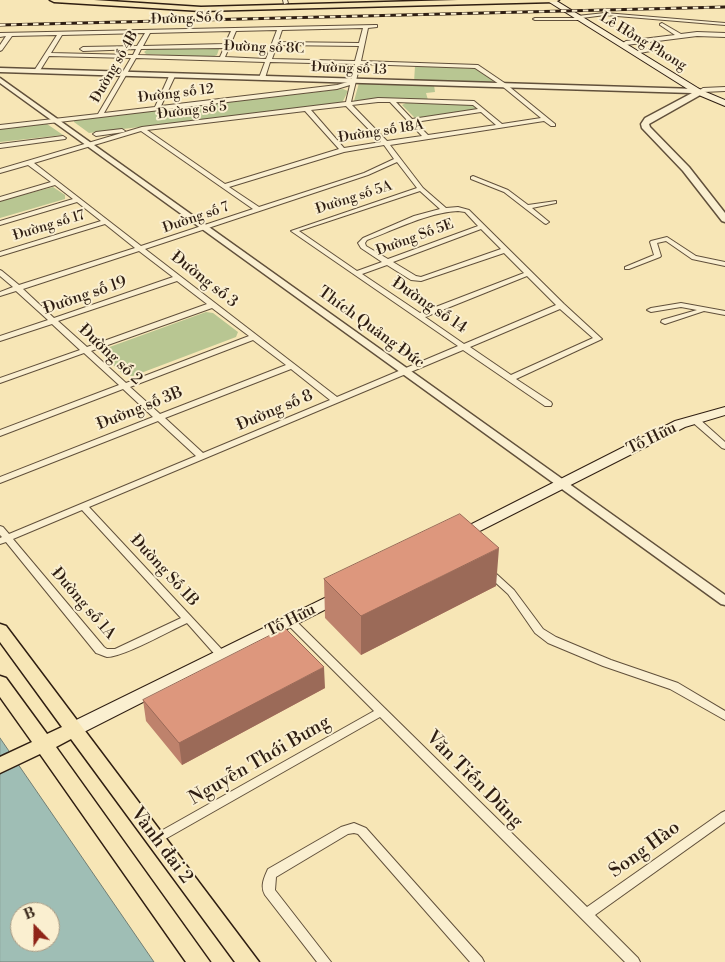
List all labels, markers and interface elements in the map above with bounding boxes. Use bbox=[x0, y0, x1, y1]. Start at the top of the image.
street label: Đường Số 6 bbox=[150, 9, 224, 29]
street label: Lê Hồng Phong bbox=[597, 10, 689, 74]
street label: Đường số 4B bbox=[88, 28, 142, 106]
street label: Đường số 8C bbox=[224, 38, 304, 58]
street label: Đường số 13 bbox=[311, 59, 387, 79]
street label: Đường số 12 bbox=[137, 81, 215, 107]
street label: Đường số 5 bbox=[156, 98, 228, 124]
street label: Đường số 18A bbox=[337, 117, 425, 147]
street label: Đường số 5A bbox=[314, 178, 394, 218]
street label: Đường số 7 bbox=[161, 199, 231, 237]
street label: Đường số 17 bbox=[11, 207, 87, 245]
street label: Đường Số 5E bbox=[374, 216, 456, 260]
street label: Đường số 3 bbox=[167, 248, 241, 312]
street label: Đường số 19 bbox=[41, 273, 129, 319]
street label: Đường số 14 bbox=[388, 274, 470, 338]
street label: Thích Quảng Đức bbox=[314, 283, 428, 373]
street label: Đường số 2 bbox=[74, 321, 146, 389]
street label: Đường số 3B bbox=[94, 383, 186, 435]
street label: Đường số 8 bbox=[234, 386, 316, 436]
street label: Tố Hữu bbox=[624, 419, 680, 459]
street label: Đường Số 1B bbox=[126, 531, 202, 611]
street label: Đường số 1A bbox=[47, 564, 119, 644]
street label: Tố Hữu bbox=[263, 600, 319, 642]
street label: Nguyễn Thới Bưng bbox=[185, 711, 335, 811]
street label: Văn Tiến Dũng bbox=[421, 727, 527, 833]
street label: Vành đai 2 bbox=[125, 803, 197, 889]
street label: Song Hào bbox=[605, 817, 685, 883]
north arrow bbox=[10, 902, 60, 952]
text: B bbox=[22, 904, 38, 924]

